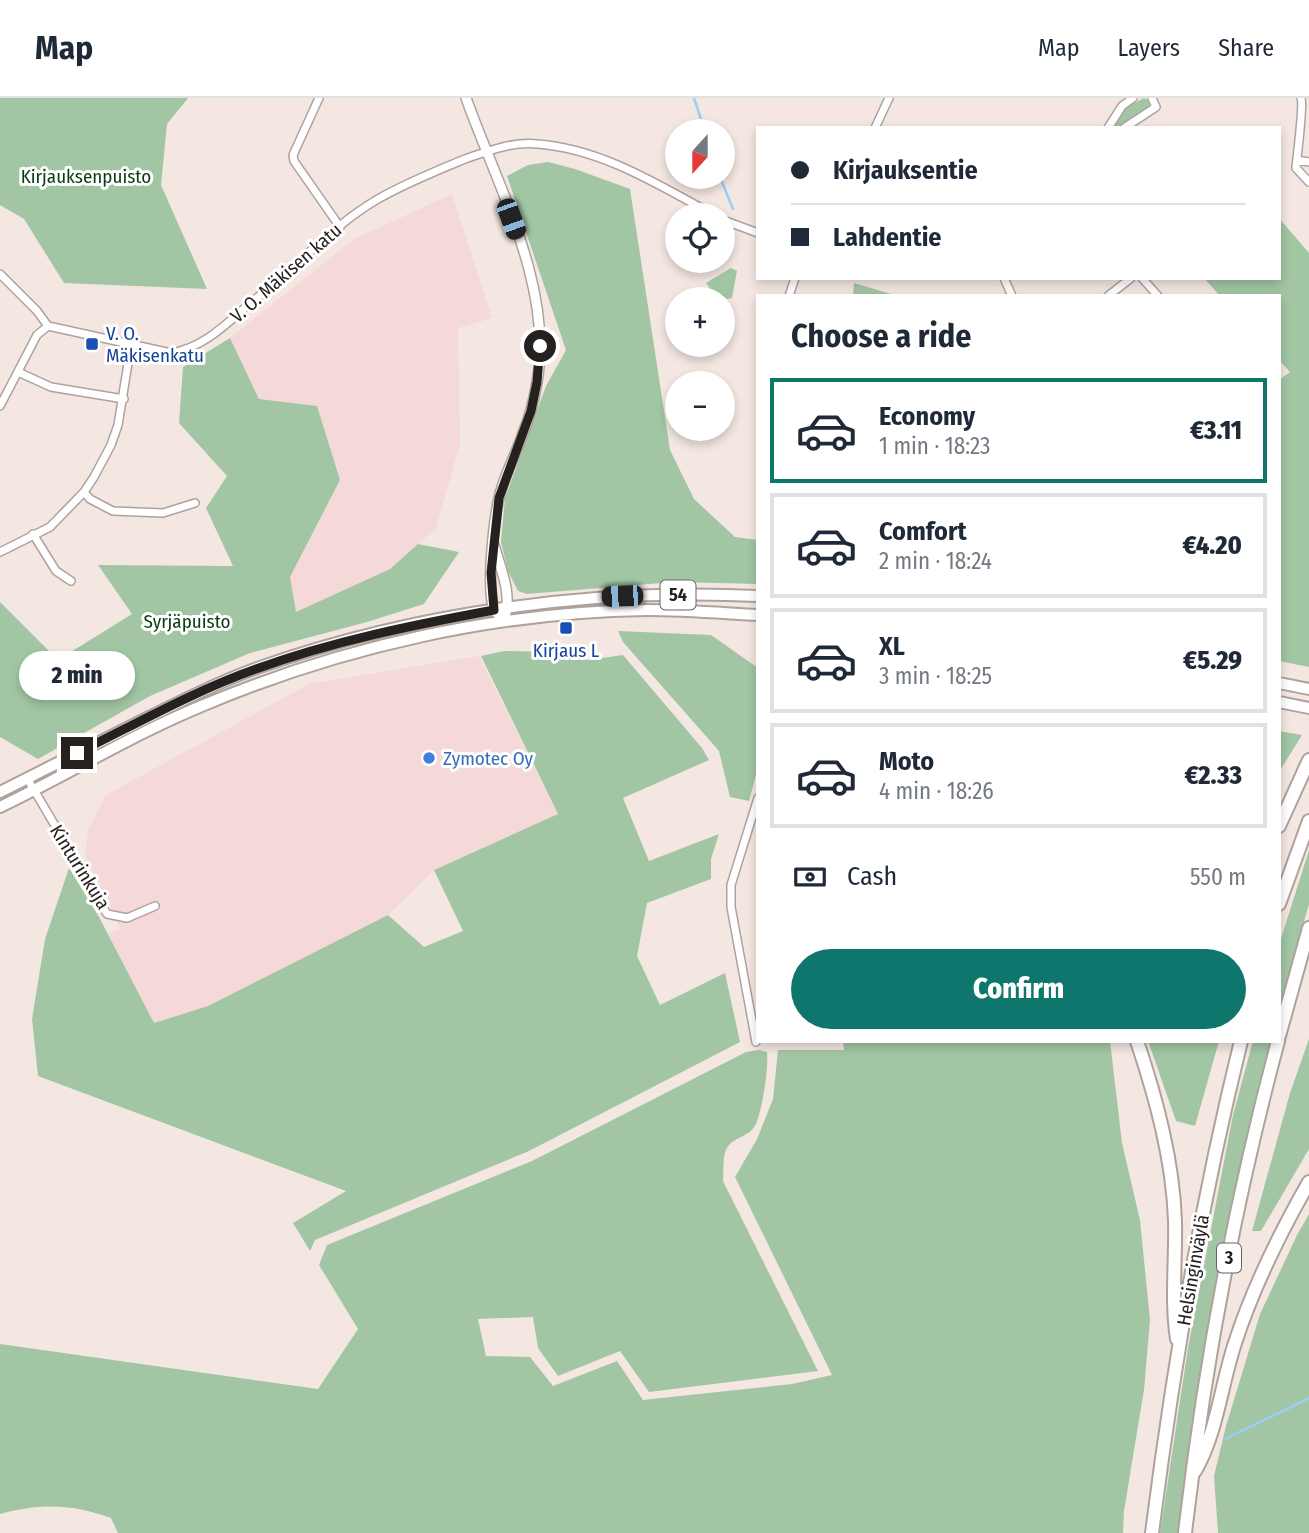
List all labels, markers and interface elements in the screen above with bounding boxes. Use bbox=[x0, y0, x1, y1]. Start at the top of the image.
text: Map bbox=[35, 28, 93, 68]
text: Map bbox=[1038, 34, 1080, 62]
text: Layers bbox=[1118, 34, 1180, 62]
text: Share bbox=[1218, 34, 1274, 62]
north arrow bbox=[665, 119, 735, 189]
map controls bbox=[665, 119, 735, 441]
text: Kirjauksentie bbox=[833, 155, 978, 186]
park label: Kirjauksenpuisto bbox=[21, 165, 151, 188]
car bbox=[494, 196, 529, 242]
button: locate bbox=[665, 203, 735, 273]
street label: V. O. Mäkisen katu bbox=[226, 218, 346, 328]
text: Lahdentie bbox=[833, 222, 942, 253]
button: + bbox=[665, 287, 735, 357]
text: Choose a ride bbox=[791, 317, 972, 355]
place label: V. O. Mäkisenkatu bbox=[106, 322, 204, 367]
route start bbox=[524, 330, 556, 362]
marker: V. O. Mäkisenkatu bbox=[84, 336, 100, 352]
button: − bbox=[665, 371, 735, 441]
icon: car bbox=[795, 399, 858, 462]
text: Economy bbox=[879, 401, 975, 432]
text: €3.11 bbox=[1190, 415, 1242, 446]
text: 1 min · 18:23 bbox=[879, 432, 990, 460]
icon: car bbox=[795, 514, 858, 577]
text: Comfort bbox=[879, 516, 967, 547]
text: €4.20 bbox=[1183, 530, 1242, 561]
text: 2 min · 18:24 bbox=[879, 547, 992, 575]
road number: 54 bbox=[660, 580, 696, 610]
car bbox=[601, 585, 644, 607]
park label: Syrjäpuisto bbox=[143, 610, 231, 633]
marker: Kirjaus L bbox=[558, 620, 574, 636]
icon: car bbox=[795, 629, 858, 692]
text: XL bbox=[879, 631, 905, 662]
place label: Kirjaus L bbox=[533, 639, 600, 662]
text: €5.29 bbox=[1183, 645, 1242, 676]
callout: 2 min bbox=[19, 652, 135, 700]
text: 2 min bbox=[52, 661, 102, 689]
text: 3 min · 18:25 bbox=[879, 662, 992, 690]
route end bbox=[61, 737, 93, 769]
icon: car bbox=[795, 744, 858, 807]
text: Moto bbox=[879, 746, 934, 777]
place label: Zymotec Oy bbox=[443, 747, 534, 770]
marker: Zymotec Oy bbox=[421, 750, 437, 766]
text: €2.33 bbox=[1185, 760, 1242, 791]
text: 4 min · 18:26 bbox=[879, 777, 994, 805]
street label: Kinturinkuja bbox=[45, 821, 115, 913]
icon: cash bbox=[791, 858, 829, 896]
text: Cash bbox=[847, 861, 897, 892]
text: 550 m bbox=[1190, 863, 1246, 891]
button: Confirm bbox=[791, 949, 1246, 1029]
street label: Helsinginväylä bbox=[1172, 1213, 1214, 1327]
road number: 3 bbox=[1217, 1244, 1241, 1273]

